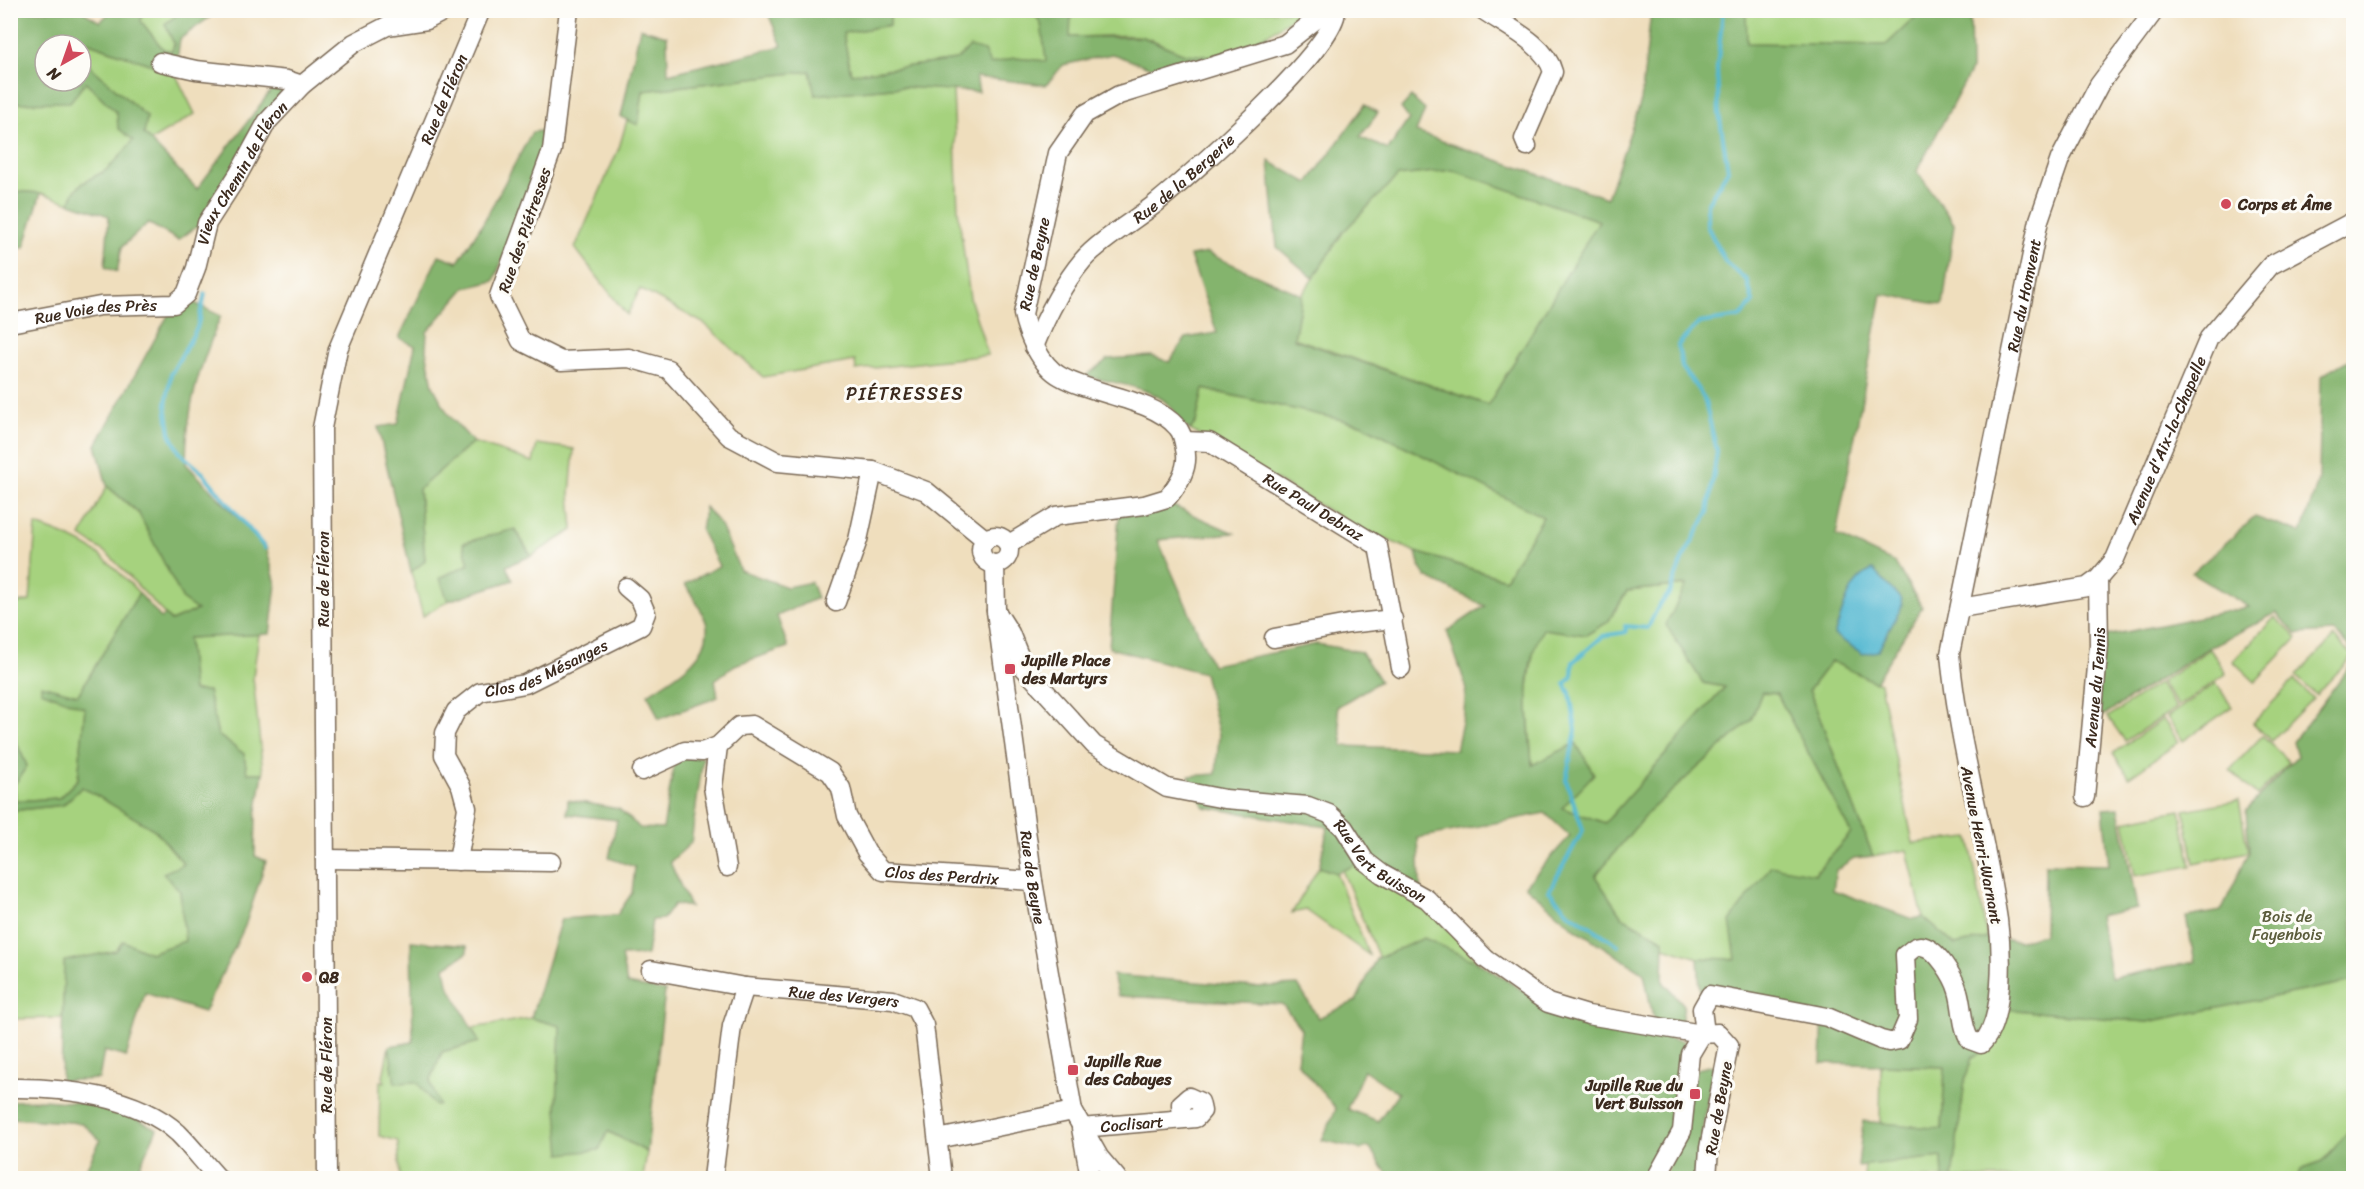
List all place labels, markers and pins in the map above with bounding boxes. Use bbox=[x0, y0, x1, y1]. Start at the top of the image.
place label: Corps et Âme bbox=[2237, 190, 2332, 219]
marker: Corps et Âme bbox=[2219, 197, 2233, 211]
place label: Jupille Place des Martyrs bbox=[1021, 646, 1111, 693]
marker: Jupille Place des Martyrs bbox=[1003, 662, 1017, 676]
place label: Q8 bbox=[318, 963, 339, 992]
marker: Q8 bbox=[300, 970, 314, 984]
place label: Jupille Rue des Cabayes bbox=[1084, 1047, 1172, 1094]
marker: Jupille Rue des Cabayes bbox=[1066, 1063, 1080, 1077]
place label: Jupille Rue du Vert Buisson bbox=[1584, 1071, 1683, 1118]
marker: Jupille Rue du Vert Buisson bbox=[1688, 1087, 1702, 1101]

